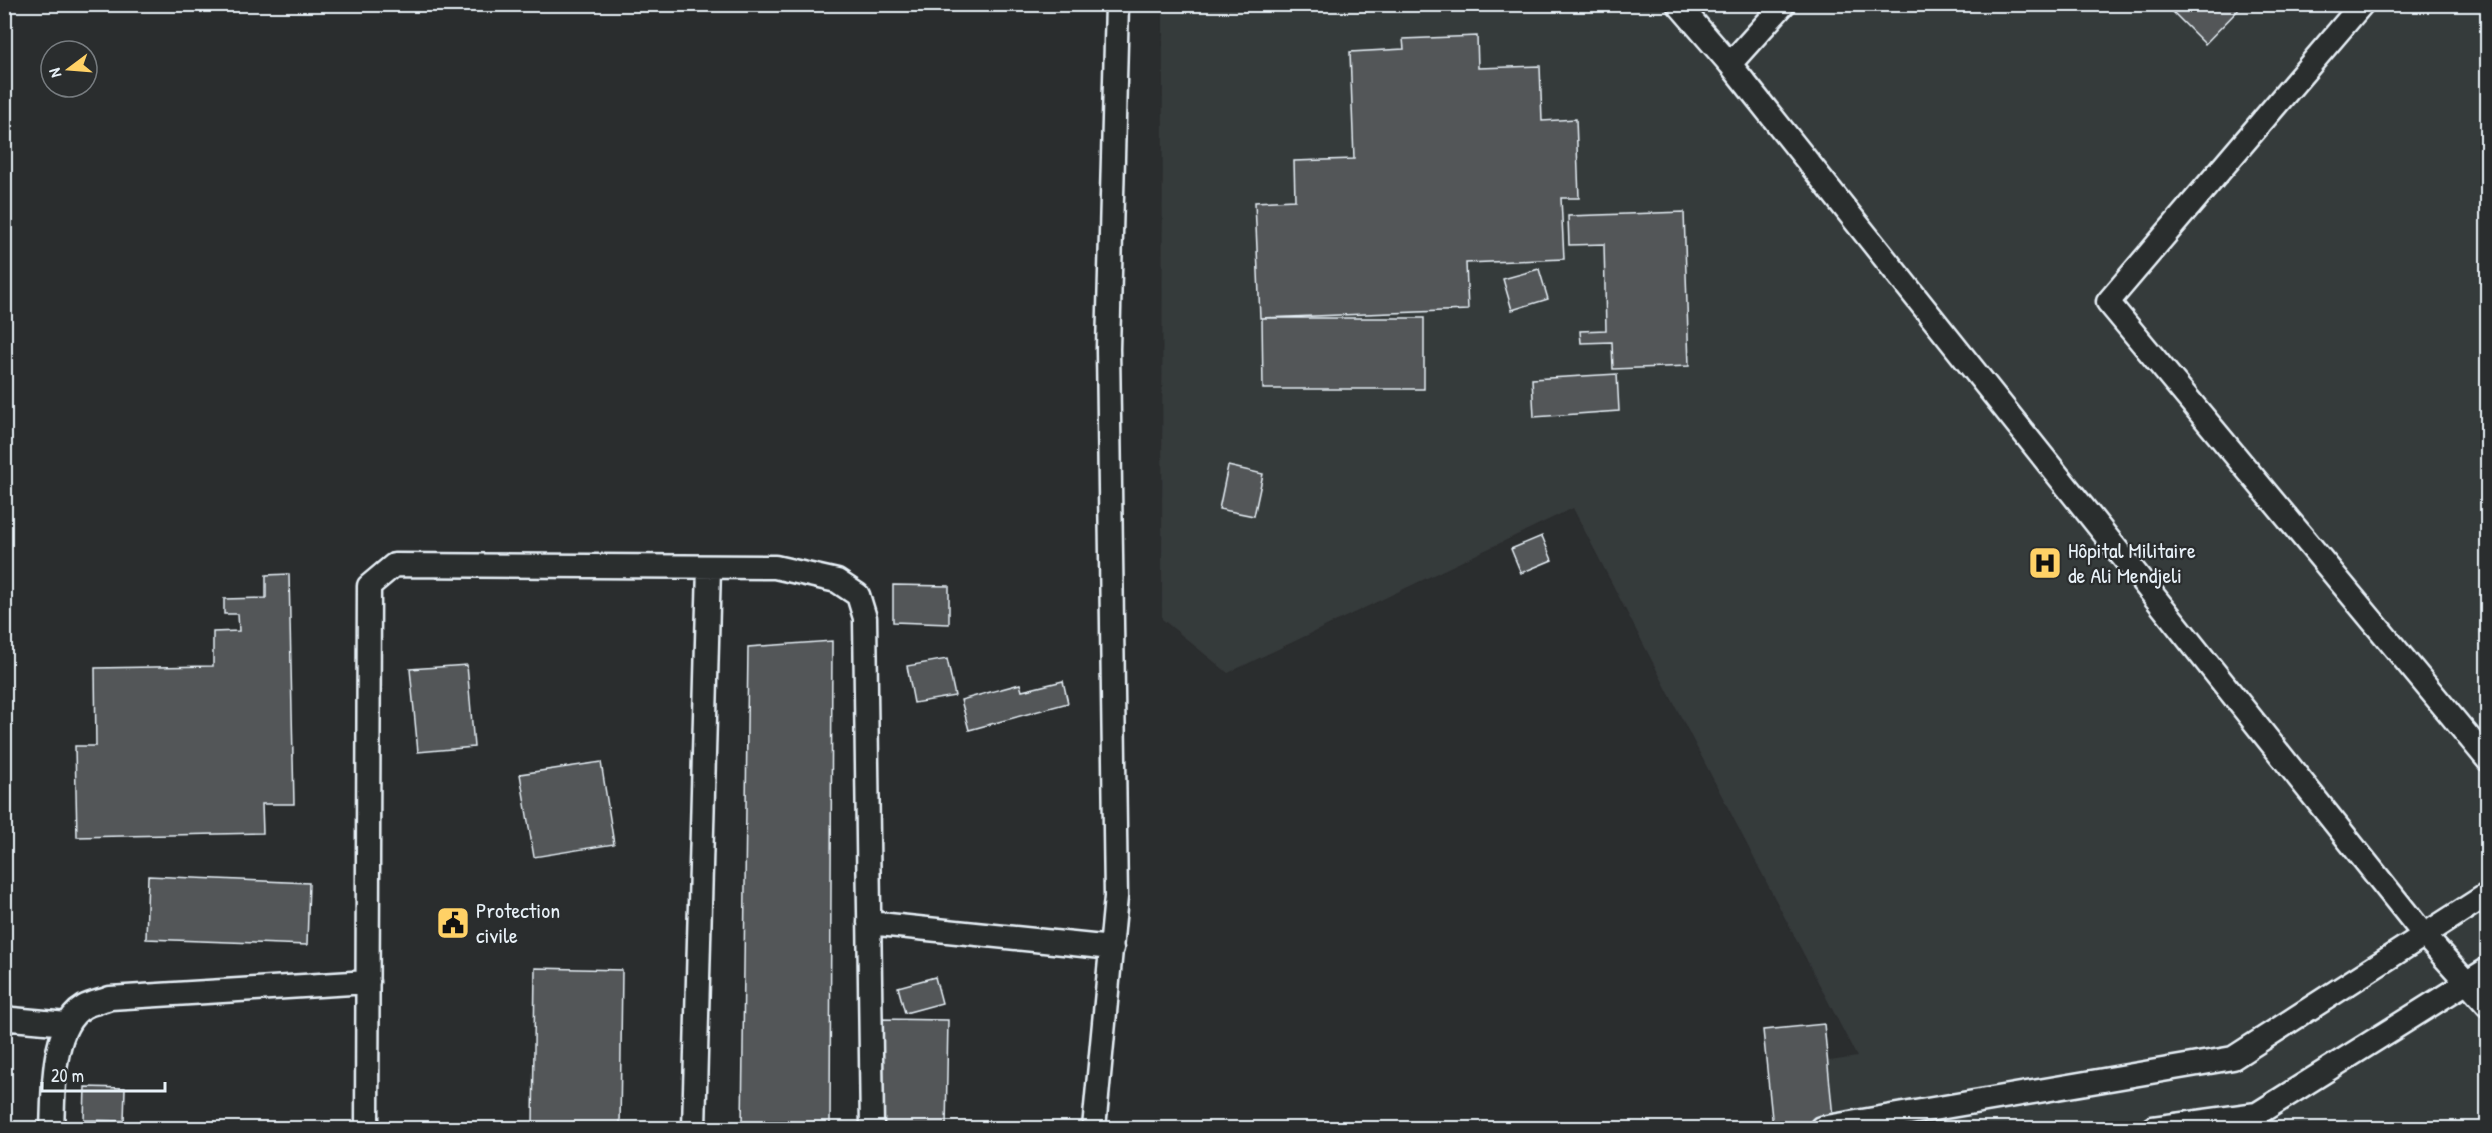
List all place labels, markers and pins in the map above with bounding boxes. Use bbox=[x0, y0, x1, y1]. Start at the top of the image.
place label: Hôpital Militaire de Ali Mendjeli bbox=[2068, 535, 2196, 590]
hospital icon: Hôpital Militaire de Ali Mendjeli bbox=[2027, 545, 2063, 581]
place label: Protection civile bbox=[476, 895, 560, 950]
public building icon: Protection civile bbox=[435, 905, 471, 941]

